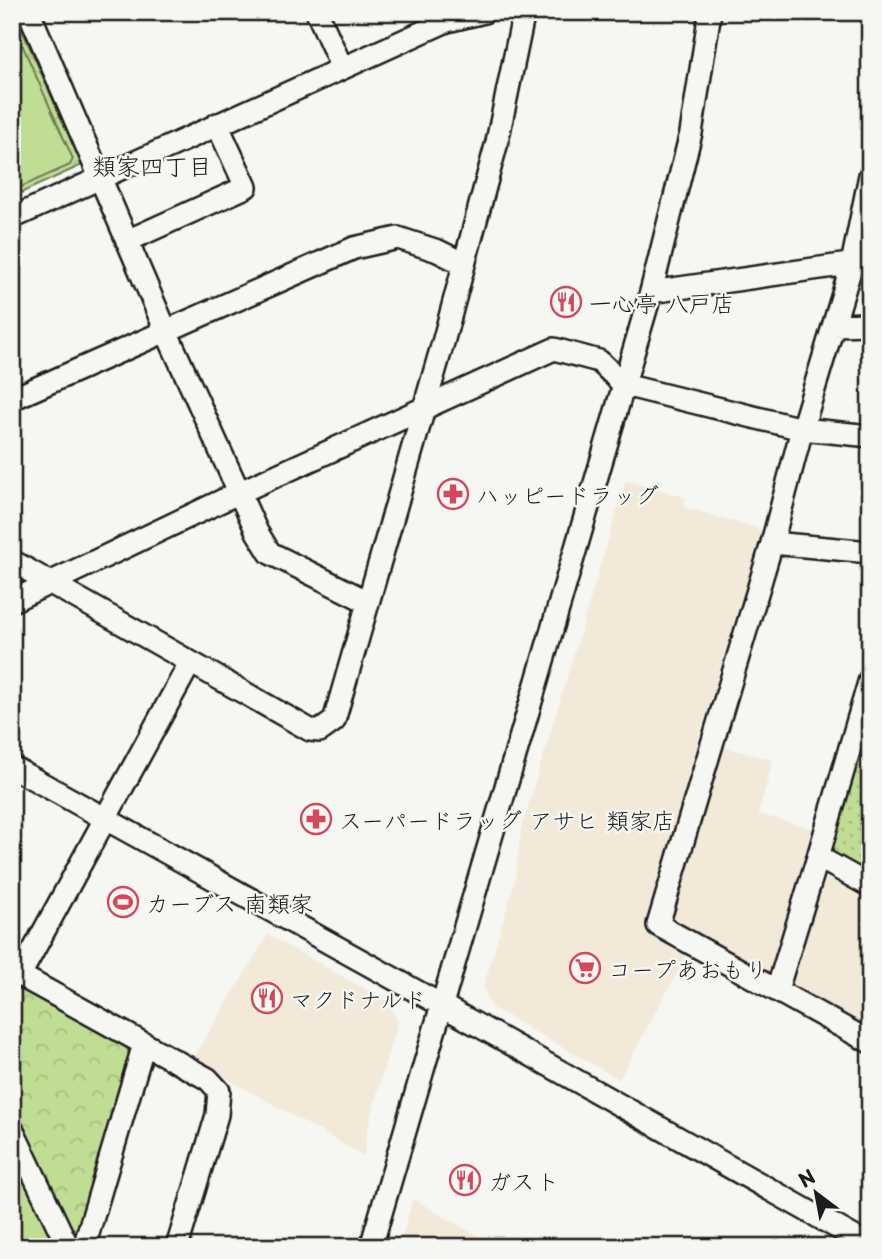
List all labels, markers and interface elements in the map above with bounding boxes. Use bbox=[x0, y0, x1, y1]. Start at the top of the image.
district label: 類家四丁目 bbox=[92, 147, 212, 183]
restaurant icon: 一心亭 八戸店 bbox=[549, 285, 583, 319]
place label: 一心亭 八戸店 bbox=[589, 285, 734, 320]
pharmacy icon: ハッピードラッグ bbox=[436, 477, 470, 511]
place label: ハッピードラッグ bbox=[476, 477, 659, 512]
pharmacy icon: スーパードラッグ アサヒ 類家店 bbox=[299, 802, 333, 836]
place label: スーパードラッグ アサヒ 類家店 bbox=[339, 802, 675, 837]
sports icon: カーブス 南類家 bbox=[106, 885, 140, 919]
place label: カーブス 南類家 bbox=[146, 885, 313, 920]
supermarket icon: コープあおもり bbox=[568, 951, 602, 985]
place label: コープあおもり bbox=[608, 951, 768, 986]
restaurant icon: マクドナルド bbox=[250, 981, 284, 1015]
place label: マクドナルド bbox=[290, 981, 426, 1016]
north arrow bbox=[780, 1158, 850, 1228]
text: N bbox=[793, 1162, 820, 1194]
restaurant icon: ガスト bbox=[448, 1163, 482, 1197]
place label: ガスト bbox=[488, 1163, 559, 1198]

